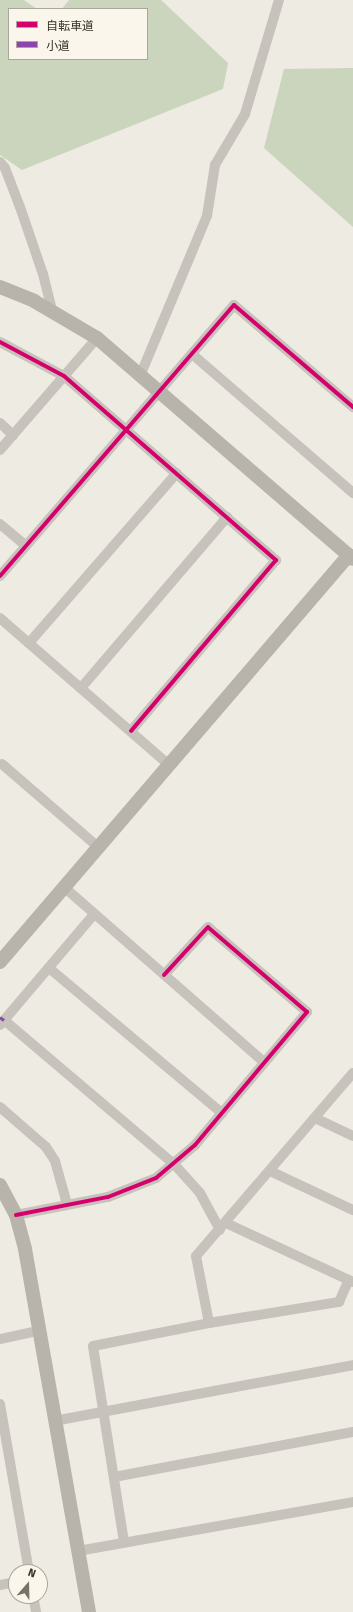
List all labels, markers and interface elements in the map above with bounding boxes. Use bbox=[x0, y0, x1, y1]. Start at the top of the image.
legend bbox=[8, 8, 148, 60]
text: 自転車道 bbox=[46, 19, 94, 33]
text: 小道 bbox=[46, 39, 70, 53]
north arrow bbox=[8, 1564, 48, 1604]
text: N bbox=[26, 1566, 38, 1581]

